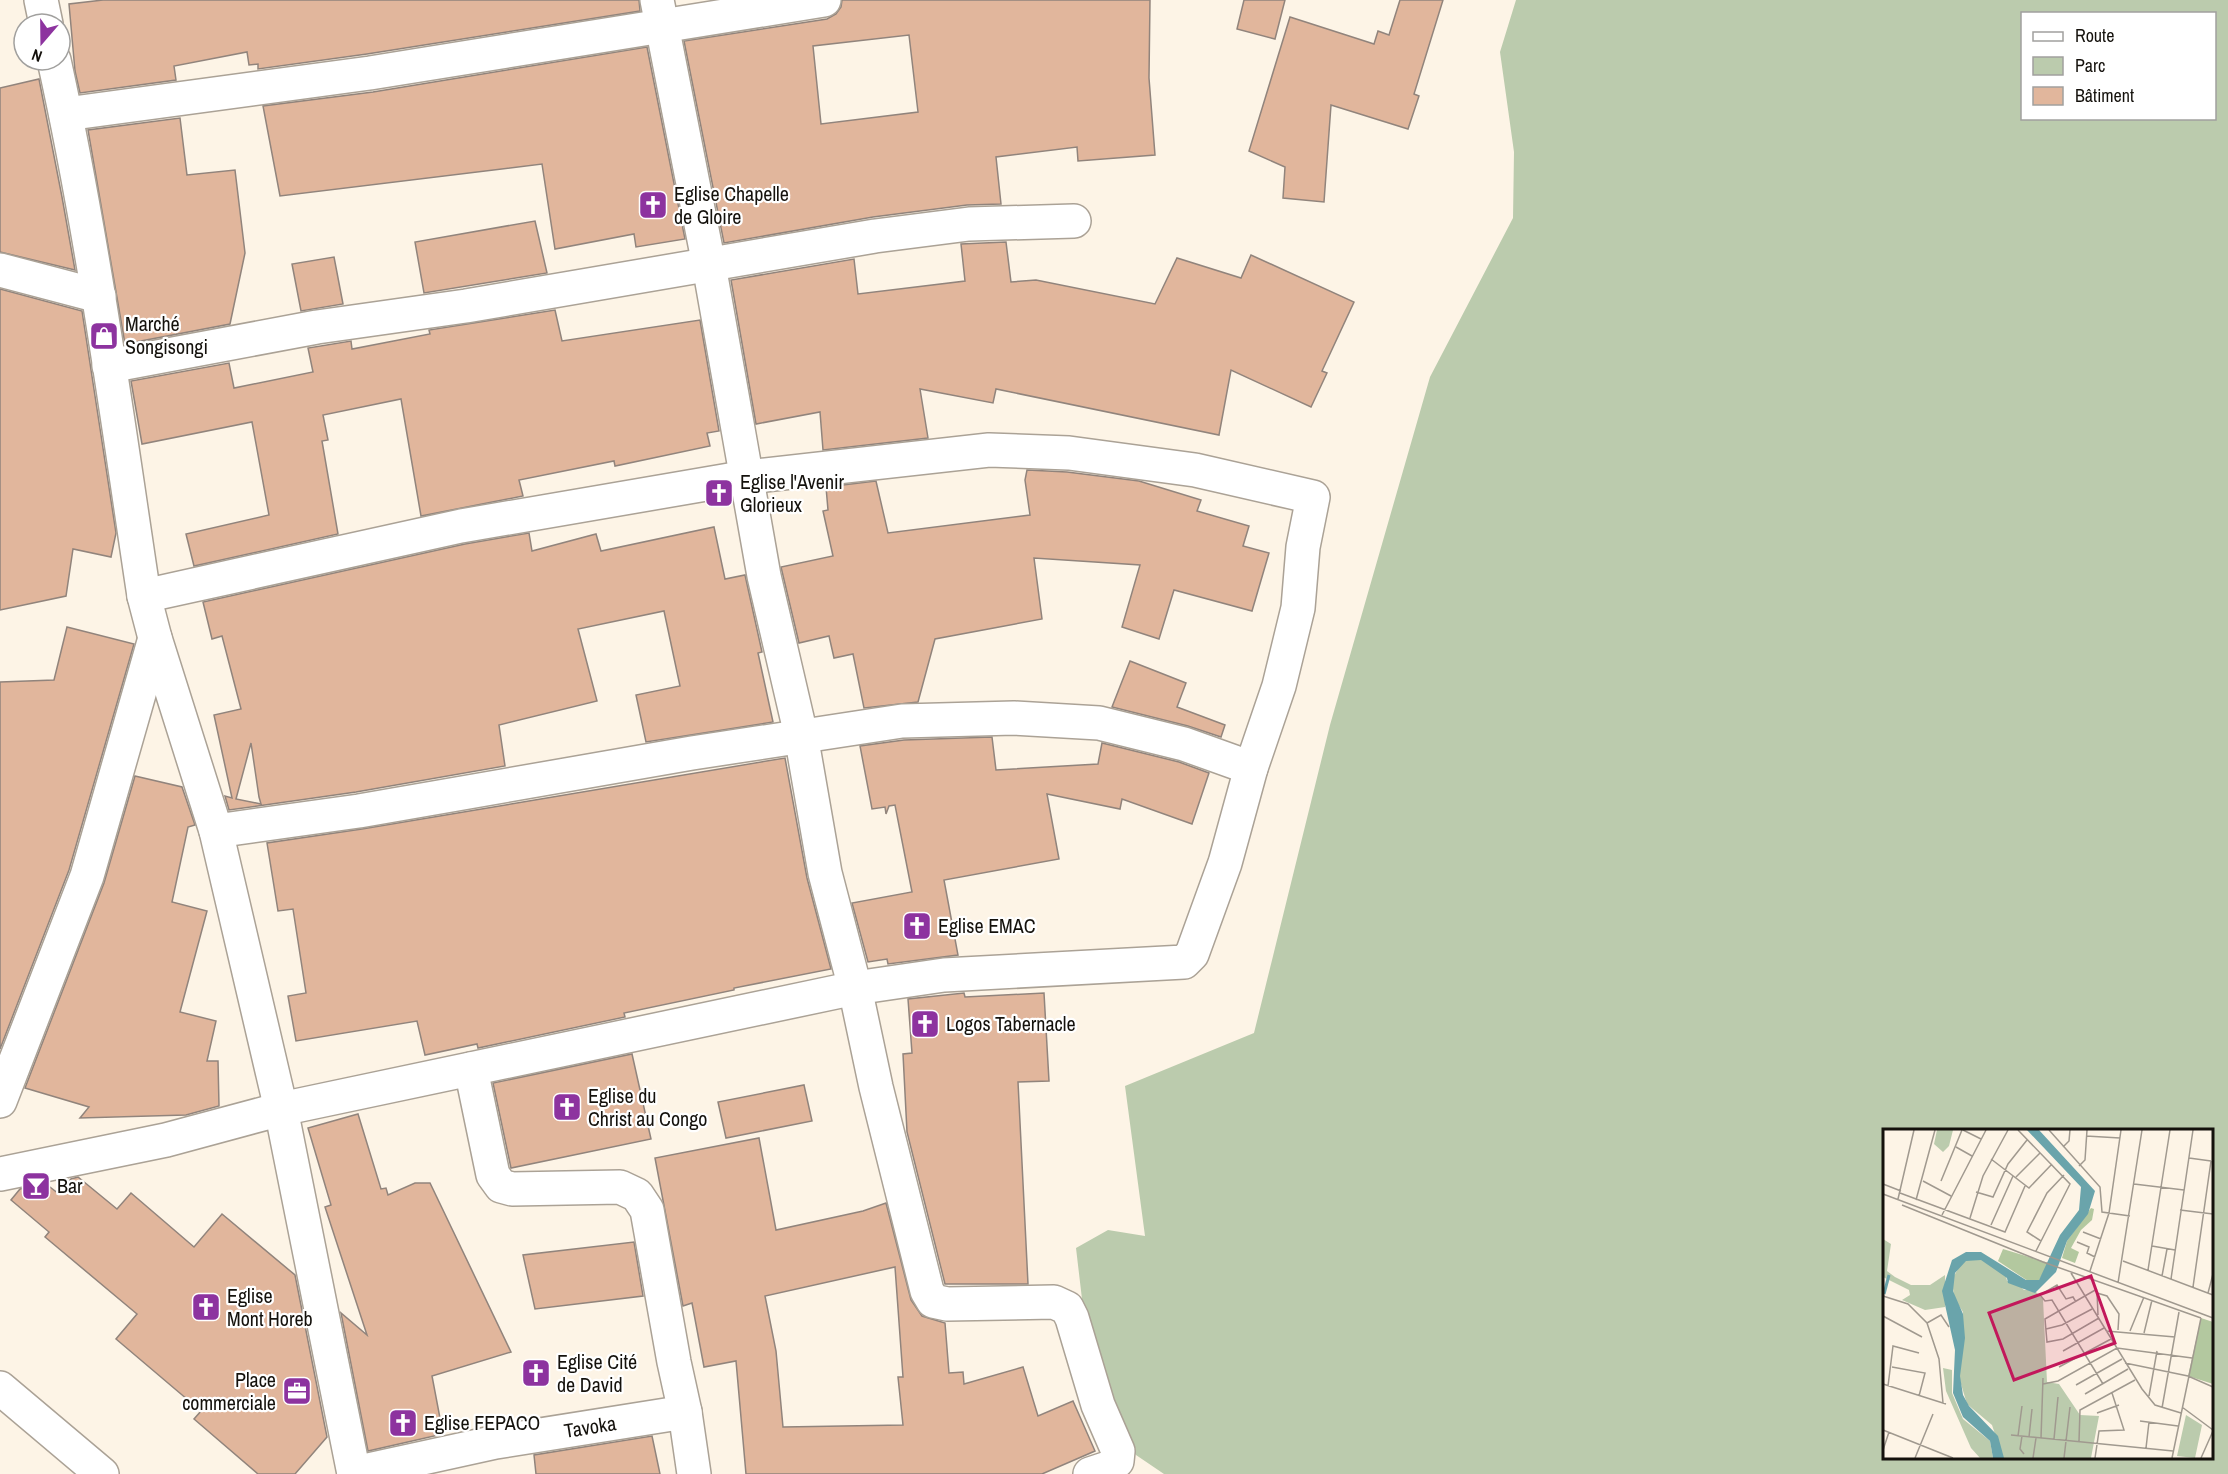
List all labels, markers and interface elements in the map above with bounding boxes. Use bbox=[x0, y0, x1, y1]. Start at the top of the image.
north arrow bbox=[12, 12, 72, 72]
legend bbox=[2021, 12, 2216, 120]
text: Route bbox=[2075, 23, 2114, 48]
text: N bbox=[29, 44, 45, 68]
text: Parc bbox=[2075, 53, 2105, 78]
text: Bâtiment bbox=[2075, 83, 2134, 108]
place label: Eglise Chapelle de Gloire bbox=[674, 180, 789, 230]
church icon: Eglise Chapelle de Gloire bbox=[637, 189, 669, 221]
place label: Marché Songisongi bbox=[125, 310, 208, 360]
shop icon: Marché Songisongi bbox=[88, 320, 120, 352]
place label: Eglise l'Avenir Glorieux bbox=[740, 468, 845, 518]
church icon: Eglise l'Avenir Glorieux bbox=[703, 477, 735, 509]
church icon: Eglise EMAC bbox=[901, 910, 933, 942]
place label: Eglise EMAC bbox=[938, 912, 1036, 939]
church icon: Logos Tabernacle bbox=[909, 1008, 941, 1040]
place label: Logos Tabernacle bbox=[946, 1010, 1076, 1037]
place label: Eglise du Christ au Congo bbox=[588, 1082, 707, 1132]
church icon: Eglise du Christ au Congo bbox=[551, 1091, 583, 1123]
inset map bbox=[1883, 1129, 2213, 1459]
bar icon: Bar bbox=[20, 1170, 52, 1202]
place label: Bar bbox=[57, 1172, 83, 1199]
place label: Eglise Mont Horeb bbox=[227, 1282, 313, 1332]
church icon: Eglise Mont Horeb bbox=[190, 1291, 222, 1323]
place label: Eglise Cité de David bbox=[557, 1348, 637, 1398]
church icon: Eglise Cité de David bbox=[520, 1357, 552, 1389]
place label: Place commerciale bbox=[182, 1366, 276, 1416]
office icon: Place commerciale bbox=[281, 1375, 313, 1407]
church icon: Eglise FEPACO bbox=[387, 1407, 419, 1439]
place label: Eglise FEPACO bbox=[424, 1409, 540, 1436]
street label: Tavoka bbox=[562, 1409, 618, 1444]

